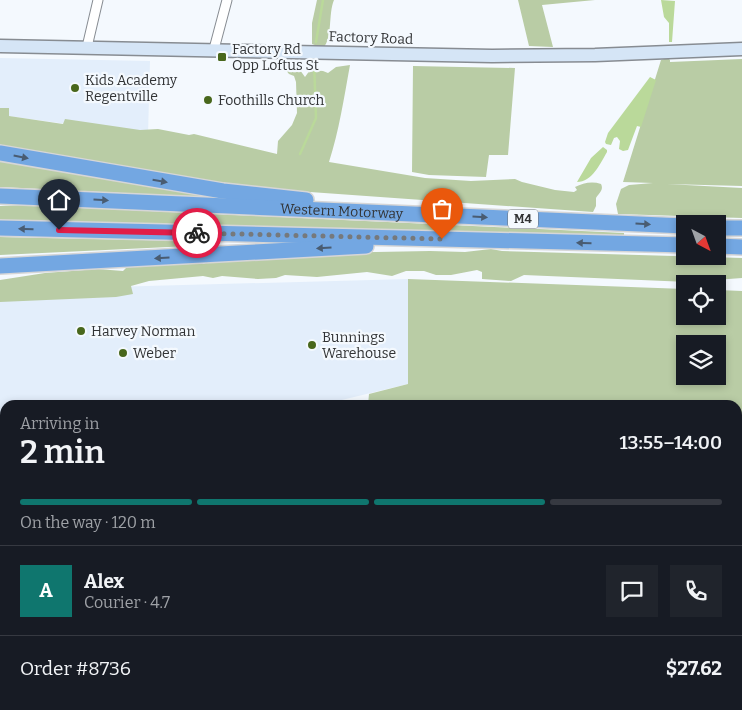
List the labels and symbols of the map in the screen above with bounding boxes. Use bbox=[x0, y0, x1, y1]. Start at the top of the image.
street label: Factory Road bbox=[328, 28, 414, 48]
place label: Factory Rd Opp Loftus St bbox=[232, 41, 319, 74]
marker: Factory Rd Opp Loftus St bbox=[216, 51, 228, 63]
place label: Kids Academy Regentville bbox=[85, 72, 178, 105]
marker: Kids Academy Regentville bbox=[69, 82, 81, 94]
place label: Foothills Church bbox=[218, 92, 324, 109]
marker: Foothills Church bbox=[202, 94, 214, 106]
one-way arrow bbox=[14, 154, 30, 162]
one-way arrow bbox=[152, 177, 168, 185]
pin bbox=[38, 179, 80, 230]
pin bbox=[421, 188, 463, 239]
one-way arrow bbox=[93, 197, 109, 205]
street label: Western Motorway bbox=[280, 200, 404, 222]
courier bbox=[172, 208, 222, 258]
road number: M4 bbox=[508, 210, 538, 228]
one-way arrow bbox=[472, 214, 488, 222]
north arrow bbox=[676, 215, 726, 265]
one-way arrow bbox=[635, 221, 651, 229]
one-way arrow bbox=[18, 224, 34, 232]
one-way arrow bbox=[576, 238, 592, 246]
one-way arrow bbox=[315, 245, 331, 253]
one-way arrow bbox=[153, 254, 169, 262]
place label: Harvey Norman bbox=[91, 323, 195, 340]
marker: Harvey Norman bbox=[75, 325, 87, 337]
place label: Bunnings Warehouse bbox=[322, 329, 396, 362]
marker: Bunnings Warehouse bbox=[306, 339, 318, 351]
place label: Weber bbox=[133, 345, 176, 362]
marker: Weber bbox=[117, 347, 129, 359]

